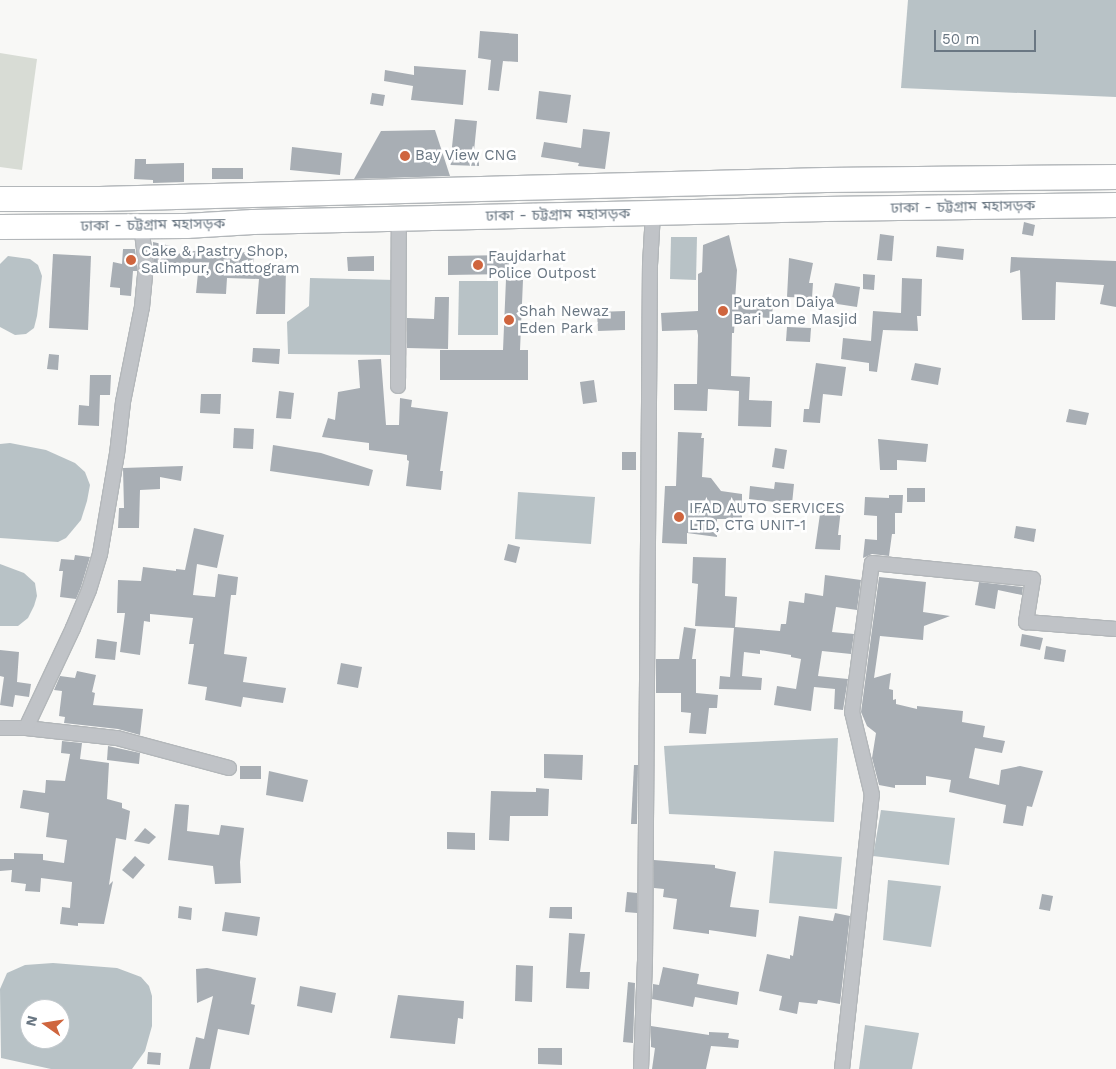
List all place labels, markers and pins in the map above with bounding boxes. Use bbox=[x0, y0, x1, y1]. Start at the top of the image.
place label: Bay View CNG bbox=[415, 147, 518, 165]
marker: Bay View CNG bbox=[399, 150, 411, 162]
place label: Cake & Pastry Shop, Salimpur, Chattogram bbox=[141, 242, 300, 277]
place label: Faujdarhat Police Outpost bbox=[488, 247, 596, 282]
marker: Cake & Pastry Shop, Salimpur, Chattogram bbox=[125, 254, 137, 266]
marker: Faujdarhat Police Outpost bbox=[472, 259, 484, 271]
place label: Puraton Daiya Bari Jame Masjid bbox=[733, 293, 858, 328]
place label: Shah Newaz Eden Park bbox=[519, 302, 609, 337]
marker: Puraton Daiya Bari Jame Masjid bbox=[717, 305, 729, 317]
marker: Shah Newaz Eden Park bbox=[503, 314, 515, 326]
place label: IFAD AUTO SERVICES LTD, CTG UNIT-1 bbox=[689, 499, 845, 534]
marker: IFAD AUTO SERVICES LTD, CTG UNIT-1 bbox=[673, 511, 685, 523]

